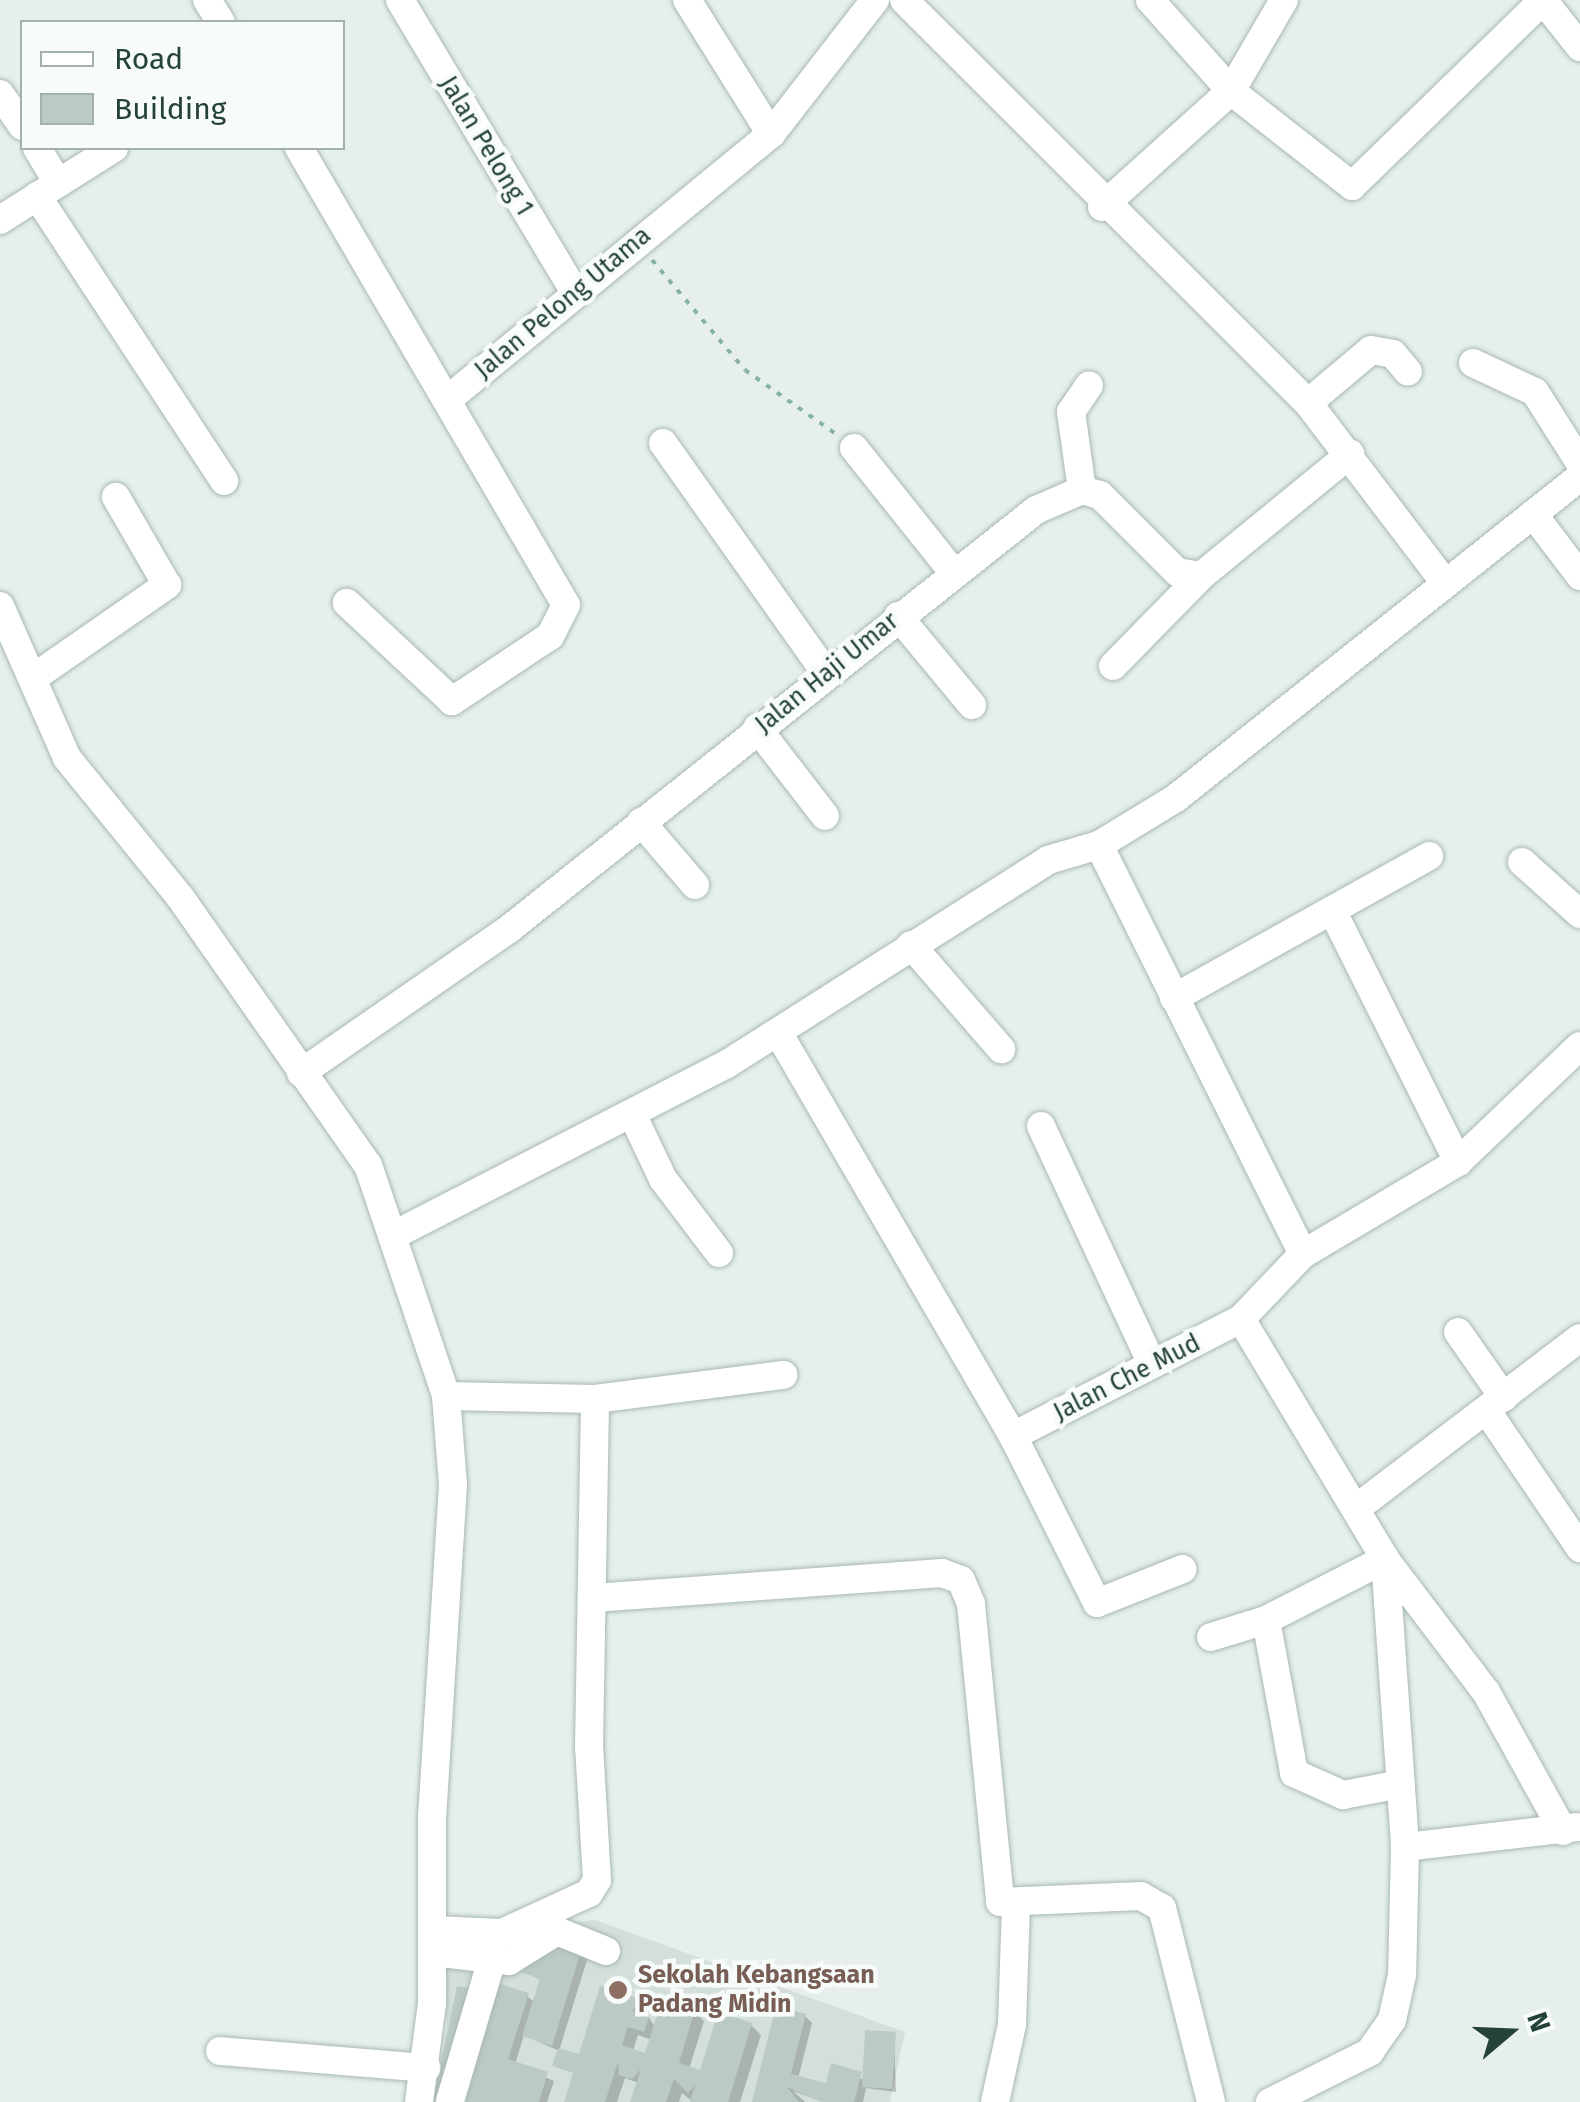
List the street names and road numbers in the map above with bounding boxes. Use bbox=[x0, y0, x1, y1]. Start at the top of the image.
street label: Jalan Pelong 1 bbox=[433, 71, 539, 221]
street label: Jalan Pelong Utama bbox=[469, 221, 657, 385]
street label: Jalan Haji Umar bbox=[749, 606, 905, 740]
street label: Jalan Che Mud bbox=[1049, 1328, 1205, 1428]

